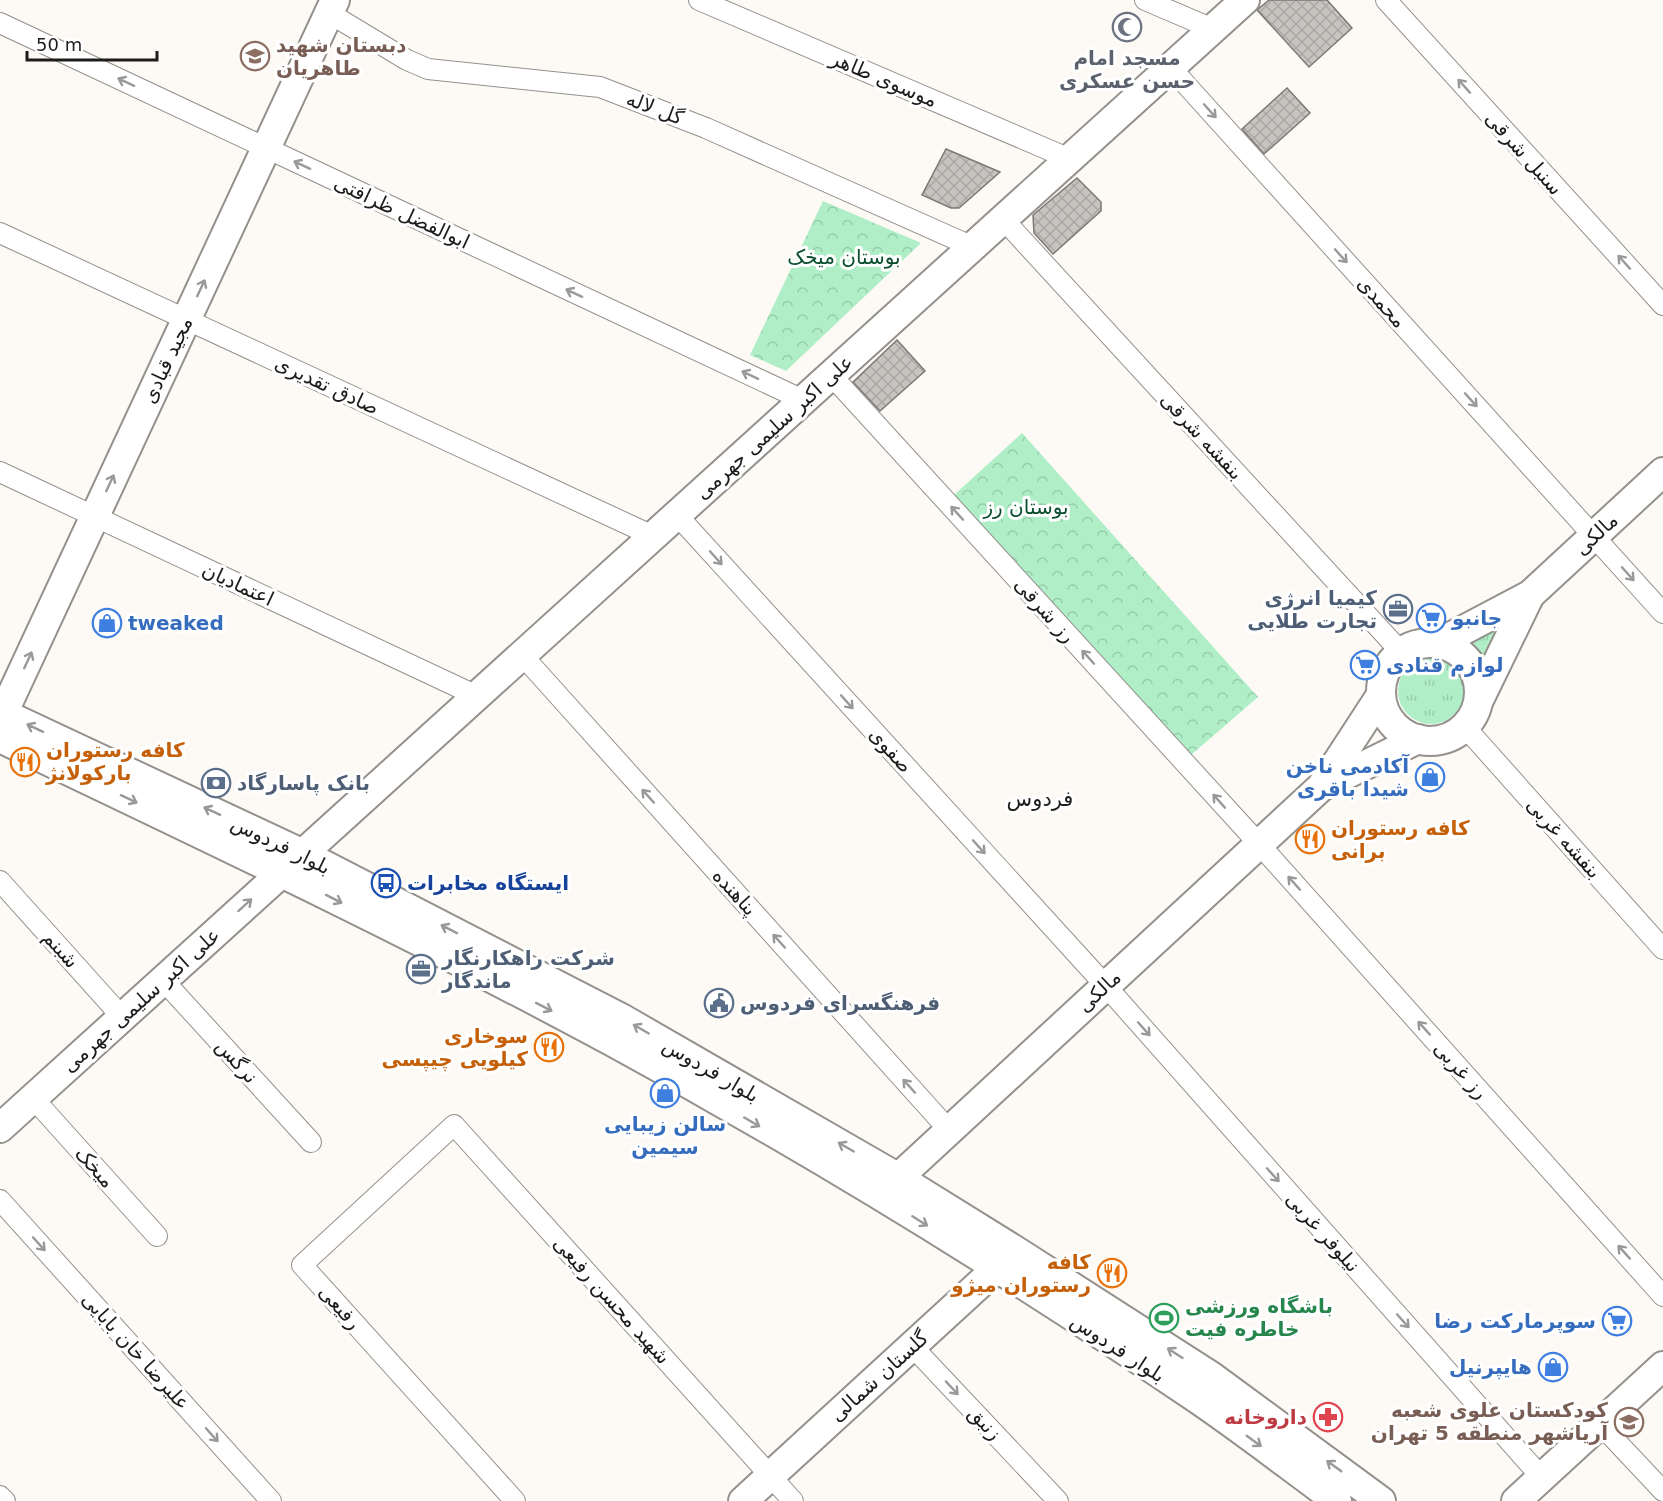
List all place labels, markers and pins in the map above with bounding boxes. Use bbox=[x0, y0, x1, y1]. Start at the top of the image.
mosque icon: مسجد امام حسن عسکری bbox=[1111, 11, 1143, 43]
place label: دبستان شهید طاهریان bbox=[276, 33, 406, 80]
school or university icon: دبستان شهید طاهریان bbox=[239, 40, 271, 72]
place label: مسجد امام حسن عسکری bbox=[1059, 46, 1195, 93]
place label: کیمیا انرژی تجارت طلایی bbox=[1247, 586, 1377, 633]
office icon: کیمیا انرژی تجارت طلایی bbox=[1382, 593, 1414, 625]
supermarket icon: جانبو bbox=[1415, 602, 1447, 634]
place label: جانبو bbox=[1451, 606, 1502, 630]
shop icon: tweaked bbox=[91, 607, 123, 639]
place label: tweaked bbox=[128, 611, 224, 635]
supermarket icon: لوازم قنادی bbox=[1349, 649, 1381, 681]
place label: لوازم قنادی bbox=[1386, 653, 1503, 677]
place label: کافه رستوران بارکولانژ bbox=[45, 738, 185, 785]
restaurant icon: کافه رستوران بارکولانژ bbox=[9, 746, 41, 778]
place label: آکادمی ناخن شیدا باقری bbox=[1286, 753, 1410, 801]
shop icon: آکادمی ناخن شیدا باقری bbox=[1414, 761, 1446, 793]
bank icon: بانک پاسارگاد bbox=[200, 767, 232, 799]
place label: بانک پاسارگاد bbox=[237, 771, 370, 796]
place label: كافه رستوران برانى bbox=[1331, 816, 1470, 863]
restaurant icon: كافه رستوران برانى bbox=[1294, 823, 1326, 855]
bus stop icon: ایستگاه مخابرات bbox=[370, 867, 402, 899]
place label: ایستگاه مخابرات bbox=[407, 871, 569, 895]
place label: شرکت راهکارنگار ماندگار bbox=[441, 946, 615, 993]
office icon: شرکت راهکارنگار ماندگار bbox=[405, 953, 437, 985]
public building icon: فرهنگسرای فردوس bbox=[703, 987, 735, 1019]
place label: فرهنگسرای فردوس bbox=[740, 991, 940, 1015]
place label: سوخاری كيلويی چيپسی bbox=[381, 1024, 528, 1072]
restaurant icon: سوخاری كيلويی چيپسی bbox=[533, 1031, 565, 1063]
shop icon: سالن زیبایی سیمین bbox=[649, 1077, 681, 1109]
place label: سالن زیبایی سیمین bbox=[604, 1112, 726, 1159]
place label: کافه رستوران ميژو bbox=[950, 1250, 1091, 1297]
restaurant icon: کافه رستوران ميژو bbox=[1096, 1257, 1128, 1289]
place label: باشگاه ورزشی خاطره فیت bbox=[1185, 1294, 1333, 1341]
sports icon: باشگاه ورزشی خاطره فیت bbox=[1148, 1302, 1180, 1334]
supermarket icon: سوپرمارکت رضا bbox=[1601, 1305, 1633, 1337]
place label: سوپرمارکت رضا bbox=[1434, 1309, 1596, 1334]
shop icon: هایپرنیل bbox=[1537, 1351, 1569, 1383]
place label: هایپرنیل bbox=[1449, 1355, 1532, 1380]
place label: کودکستان علوی شعبه آریاشهر منطقه 5 تهران bbox=[1371, 1398, 1609, 1445]
pharmacy icon: داروخانه bbox=[1312, 1401, 1344, 1433]
place label: داروخانه bbox=[1224, 1405, 1307, 1429]
school or university icon: کودکستان علوی شعبه آریاشهر منطقه 5 تهران bbox=[1613, 1406, 1645, 1438]

